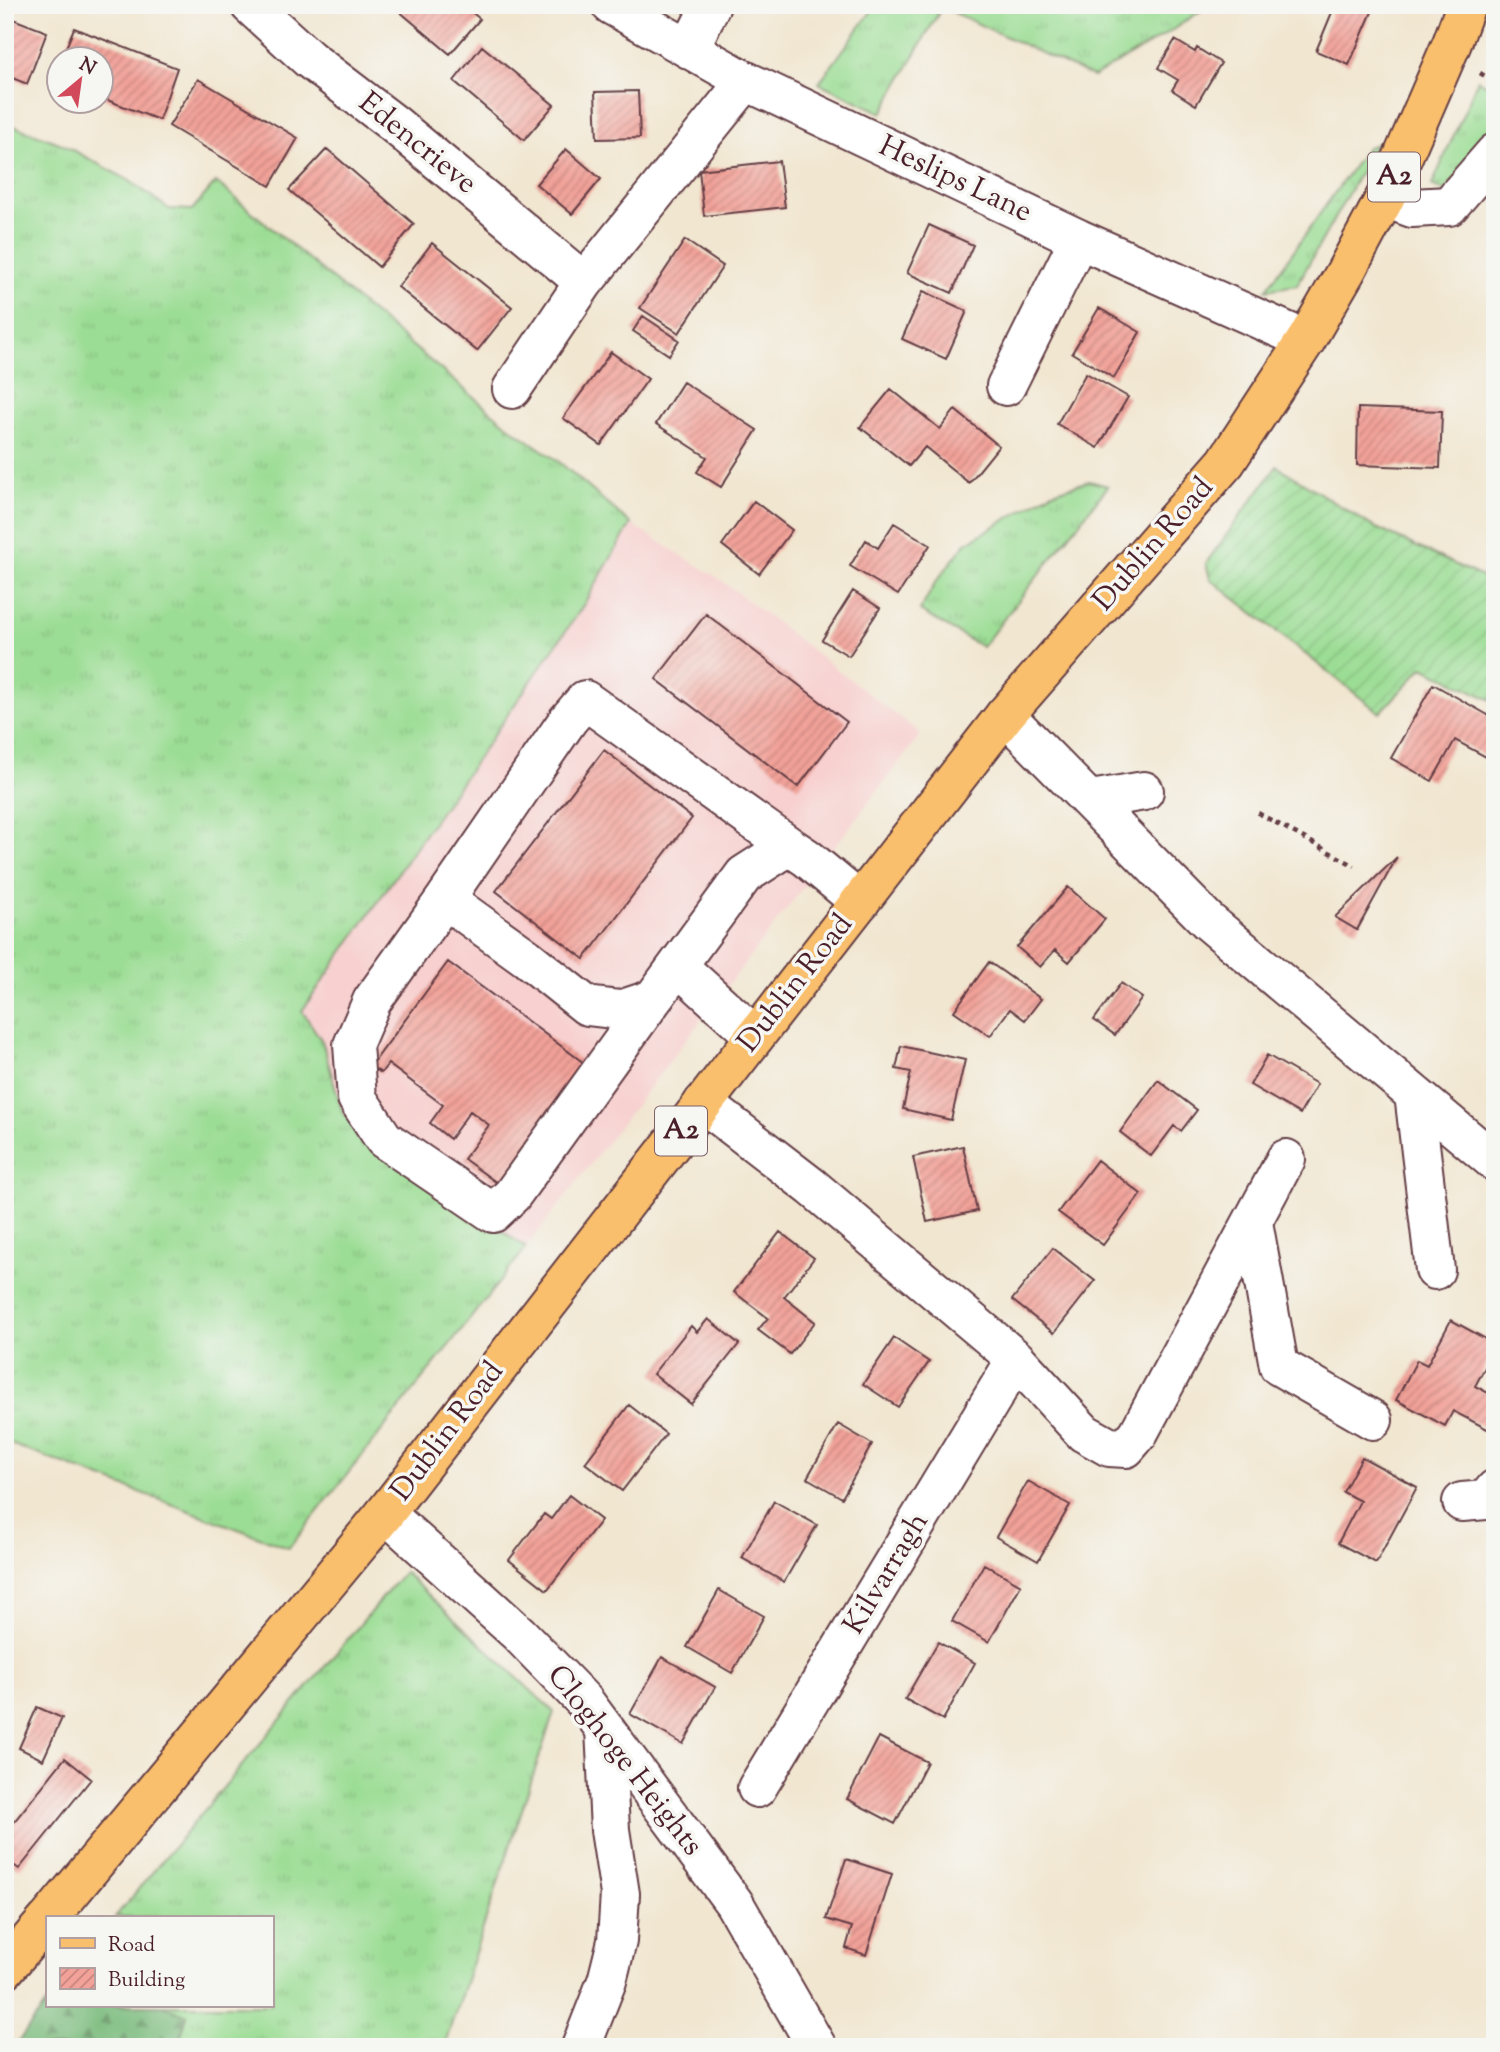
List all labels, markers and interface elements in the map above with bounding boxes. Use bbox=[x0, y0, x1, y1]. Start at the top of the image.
north arrow bbox=[46, 46, 116, 116]
text: N bbox=[74, 52, 100, 83]
street label: Edencrieve bbox=[348, 83, 486, 205]
street label: Heslips Lane bbox=[871, 126, 1039, 234]
road number: A2 bbox=[1368, 152, 1420, 202]
street label: Dublin Road bbox=[1084, 468, 1225, 622]
street label: Dublin Road bbox=[728, 906, 864, 1062]
road number: A2 bbox=[655, 1106, 707, 1156]
street label: Dublin Road bbox=[381, 1353, 515, 1511]
street label: Kilvarragh bbox=[834, 1504, 941, 1643]
street label: Cloghoge Heights bbox=[536, 1656, 712, 1866]
legend bbox=[46, 1916, 273, 2007]
text: Road bbox=[108, 1931, 155, 1961]
text: Building bbox=[108, 1966, 185, 1996]

